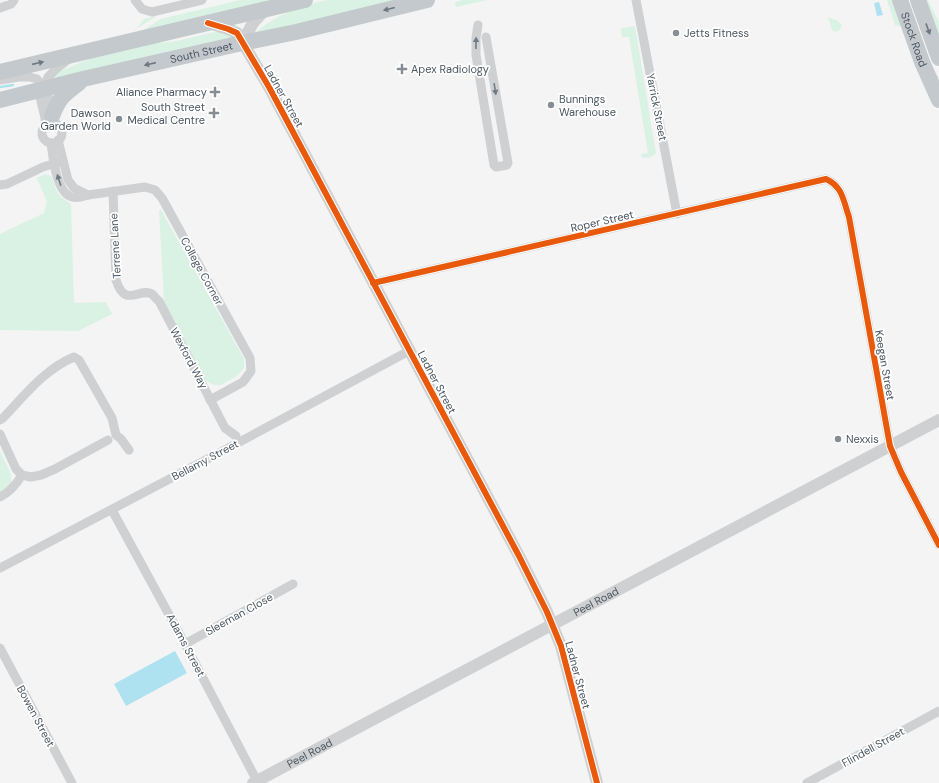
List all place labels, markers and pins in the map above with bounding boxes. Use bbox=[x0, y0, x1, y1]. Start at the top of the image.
place label: Jetts Fitness bbox=[684, 26, 749, 40]
marker: Jetts Fitness bbox=[671, 28, 681, 38]
place label: Apex Radiology bbox=[411, 62, 489, 76]
marker: Apex Radiology bbox=[396, 63, 408, 75]
place label: Aliance Pharmacy bbox=[116, 85, 207, 99]
marker: Aliance Pharmacy bbox=[210, 87, 220, 97]
place label: Bunnings Warehouse bbox=[559, 92, 616, 119]
place label: South Street Medical Centre bbox=[127, 100, 205, 127]
marker: Bunnings Warehouse bbox=[546, 100, 556, 110]
place label: Dawson Garden World bbox=[40, 106, 111, 133]
marker: South Street Medical Centre bbox=[208, 107, 220, 119]
marker: Dawson Garden World bbox=[114, 114, 124, 124]
place label: Nexxis bbox=[846, 432, 879, 446]
marker: Nexxis bbox=[833, 434, 843, 444]

